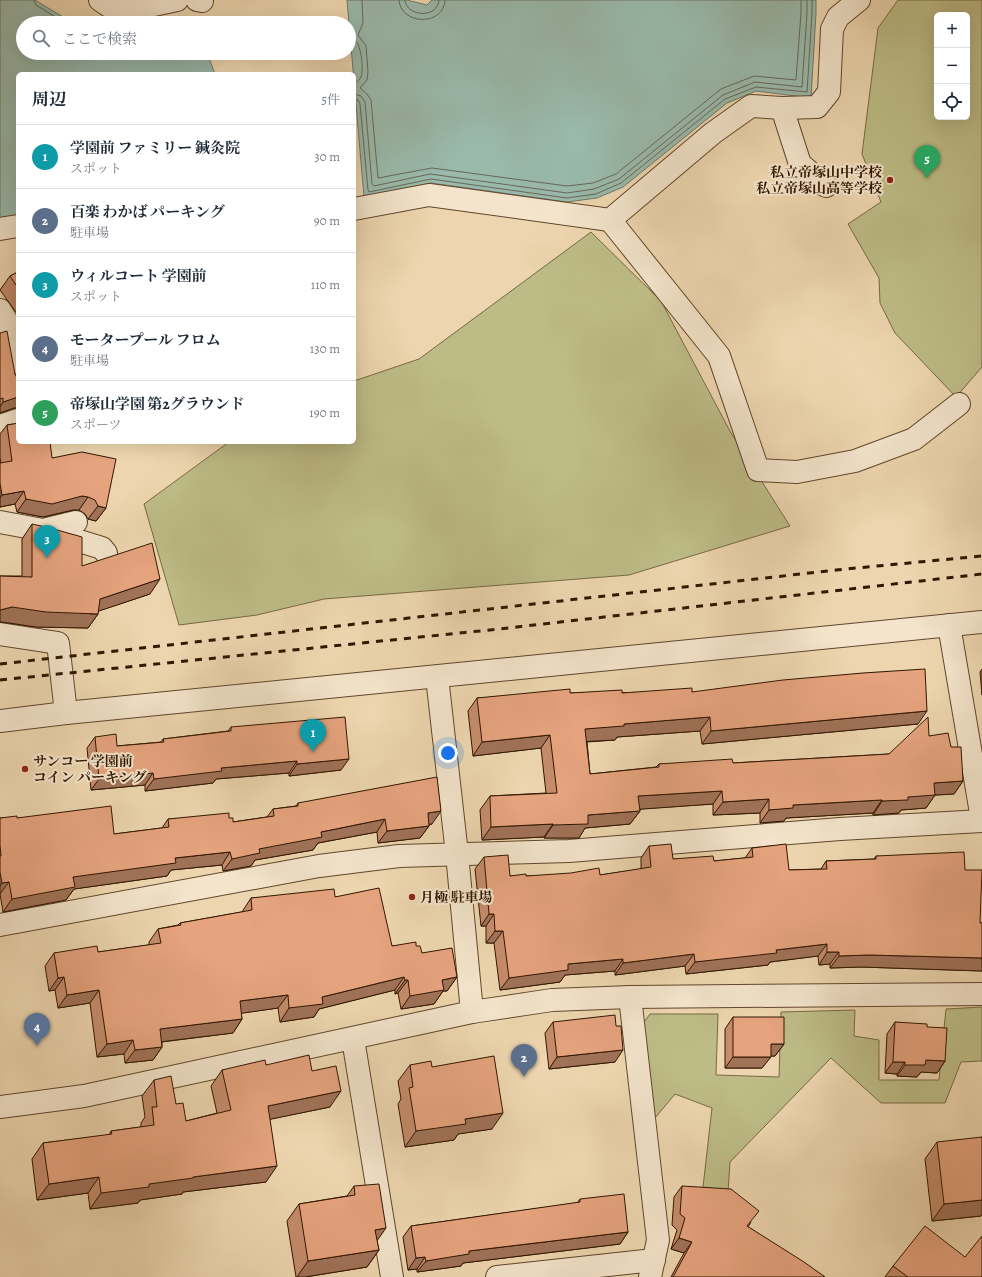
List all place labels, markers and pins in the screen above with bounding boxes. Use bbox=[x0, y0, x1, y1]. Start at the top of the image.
pin: 5 bbox=[914, 145, 940, 178]
place label: 私立帝塚山中学校 私立帝塚山高等学校 bbox=[756, 163, 882, 198]
marker: 私立帝塚山中学校 私立帝塚山高等学校 bbox=[885, 175, 895, 185]
pin: 3 bbox=[34, 525, 60, 558]
pin: 1 bbox=[300, 719, 326, 752]
place label: サンコー 学園前 コイン パーキング bbox=[33, 752, 147, 787]
marker: サンコー 学園前 コイン パーキング bbox=[20, 764, 30, 774]
place label: 月極 駐車場 bbox=[420, 888, 492, 907]
marker: 月極 駐車場 bbox=[407, 892, 417, 902]
pin: 4 bbox=[24, 1013, 50, 1046]
pin: 2 bbox=[511, 1044, 537, 1077]

